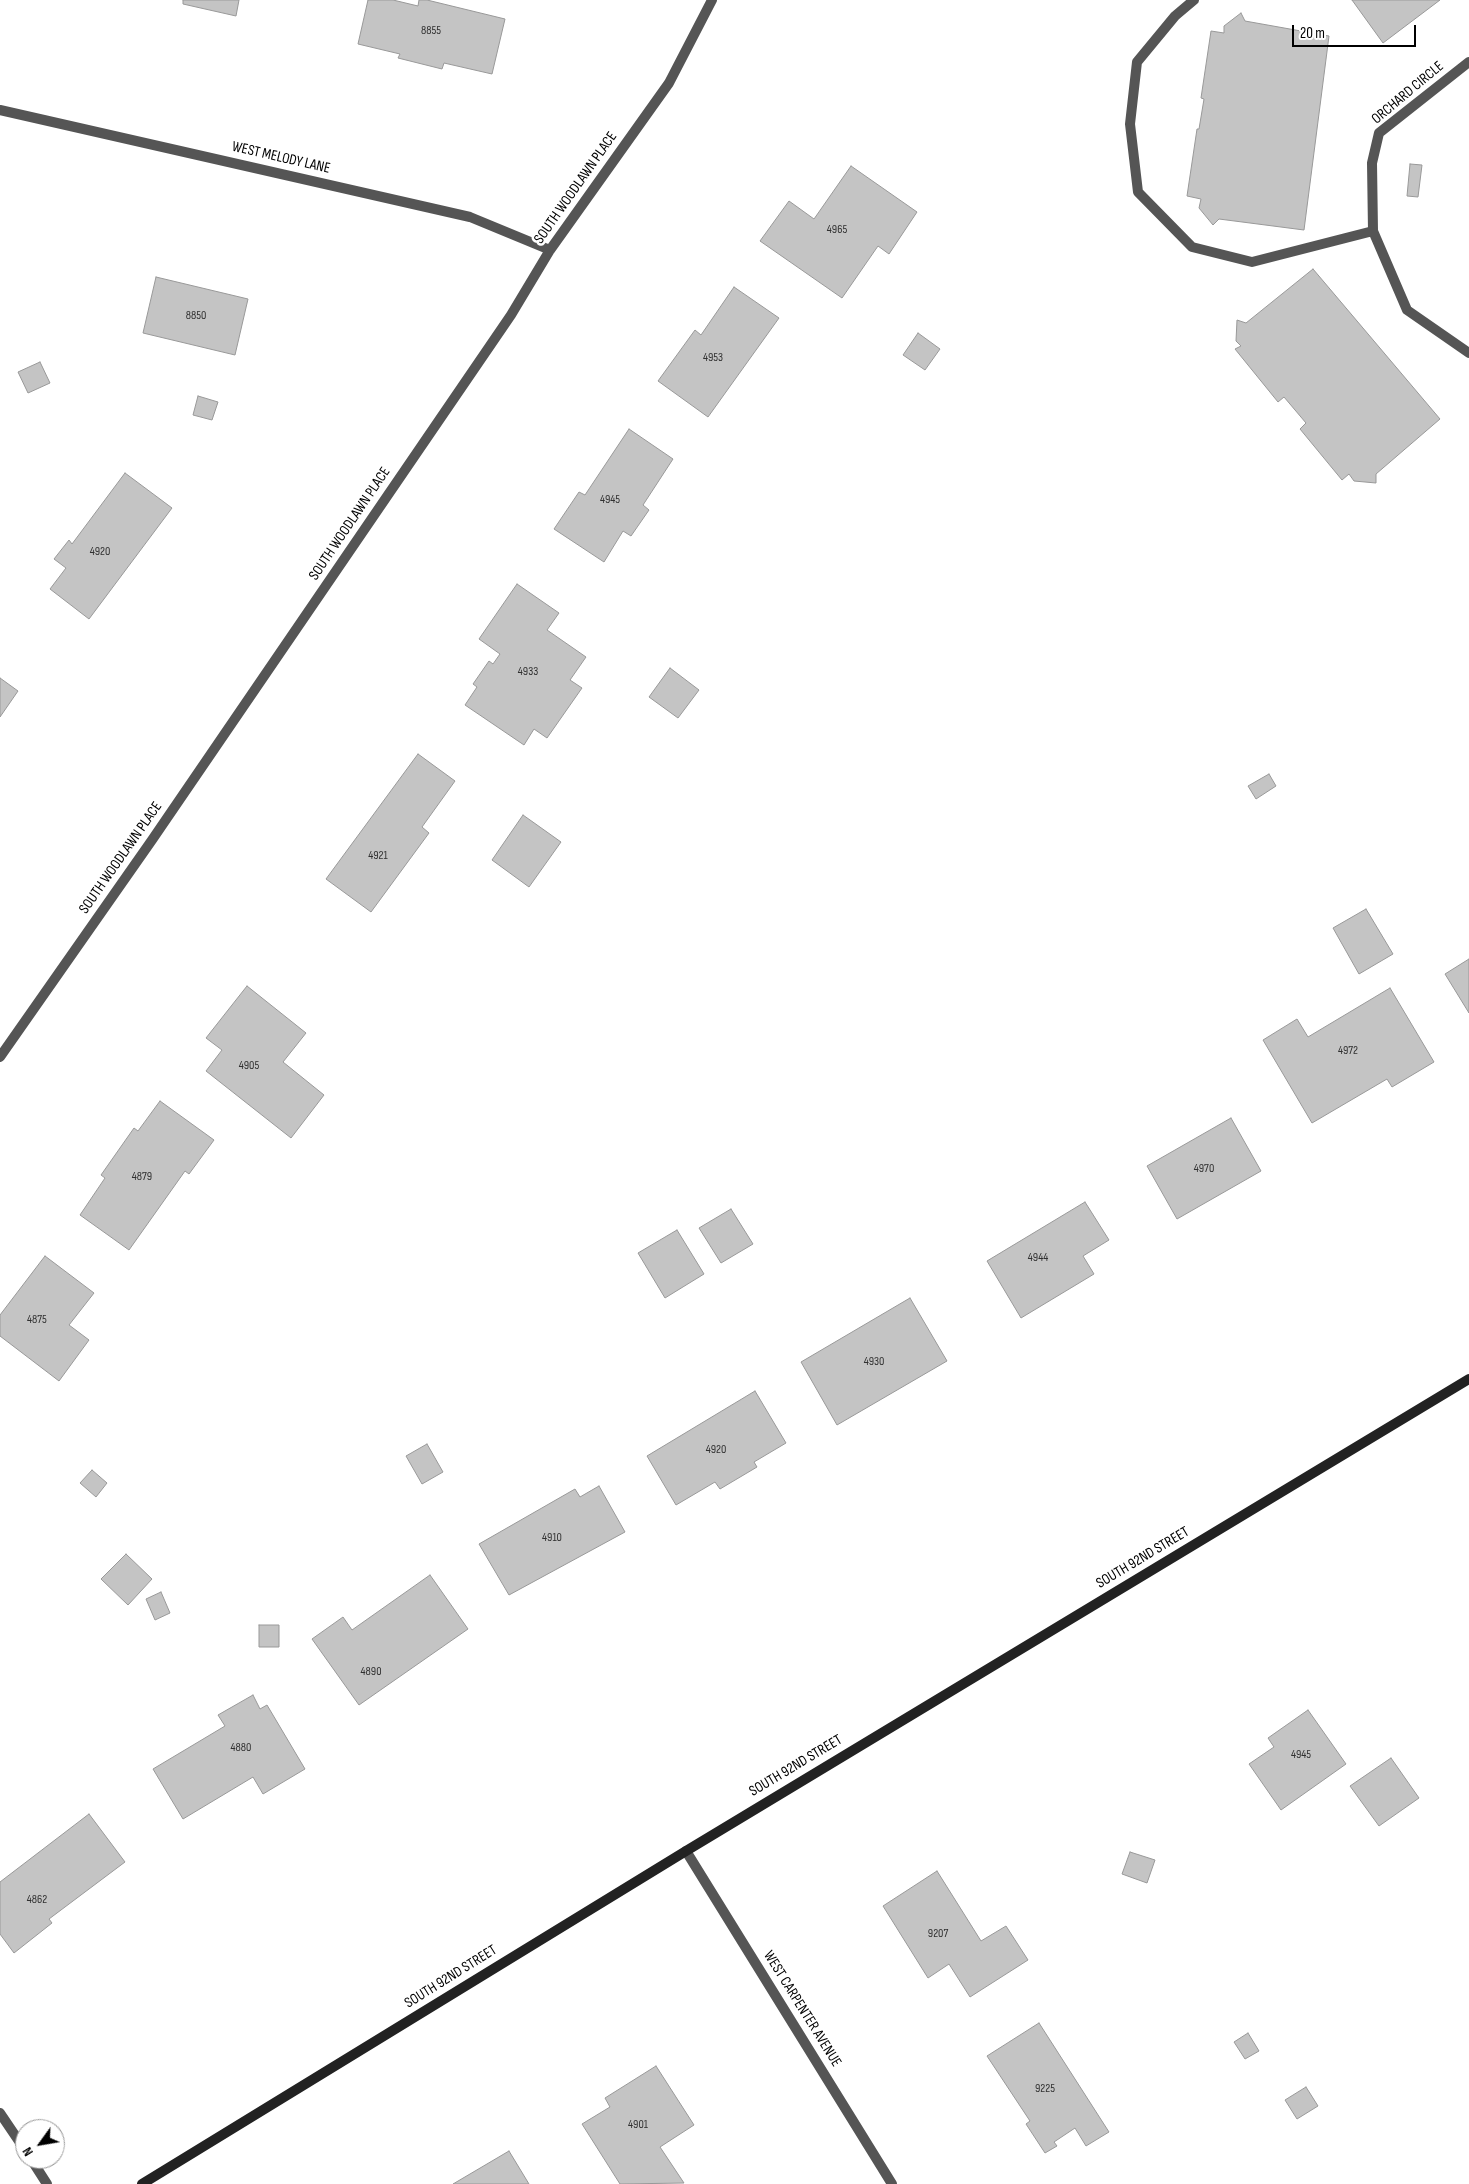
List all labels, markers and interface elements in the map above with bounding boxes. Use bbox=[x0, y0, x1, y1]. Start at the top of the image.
scale bar bbox=[1294, 15, 1418, 47]
house number: 8855 bbox=[421, 24, 441, 38]
text: 20 m bbox=[1300, 24, 1325, 43]
street label: ORCHARD CIRCLE bbox=[1368, 58, 1448, 128]
street label: SOUTH WOODLAWN PLACE bbox=[531, 129, 621, 247]
street label: WEST MELODY LANE bbox=[230, 138, 332, 178]
house number: 4965 bbox=[827, 223, 847, 237]
house number: 8850 bbox=[186, 309, 206, 323]
house number: 4953 bbox=[703, 351, 723, 365]
street label: SOUTH WOODLAWN PLACE bbox=[305, 464, 395, 584]
house number: 4945 bbox=[600, 493, 620, 507]
house number: 4920 bbox=[90, 545, 110, 559]
house number: 4933 bbox=[518, 665, 538, 679]
street label: SOUTH WOODLAWN PLACE bbox=[76, 799, 166, 917]
house number: 4921 bbox=[368, 849, 388, 863]
house number: 4972 bbox=[1338, 1044, 1358, 1058]
house number: 4905 bbox=[239, 1059, 259, 1073]
house number: 4970 bbox=[1194, 1162, 1214, 1176]
house number: 4879 bbox=[132, 1170, 152, 1184]
house number: 4944 bbox=[1028, 1251, 1048, 1265]
house number: 4875 bbox=[27, 1313, 47, 1327]
house number: 4930 bbox=[864, 1355, 884, 1369]
house number: 4920 bbox=[706, 1443, 726, 1457]
street label: SOUTH 92ND STREET bbox=[1093, 1523, 1193, 1593]
house number: 4910 bbox=[542, 1531, 562, 1545]
house number: 4890 bbox=[361, 1665, 381, 1679]
street label: SOUTH 92ND STREET bbox=[746, 1731, 846, 1801]
house number: 4880 bbox=[231, 1741, 251, 1755]
house number: 4945 bbox=[1291, 1748, 1311, 1762]
house number: 4862 bbox=[27, 1893, 47, 1907]
house number: 9207 bbox=[928, 1927, 948, 1941]
street label: SOUTH 92ND STREET bbox=[402, 1941, 500, 2013]
street label: WEST CARPENTER AVENUE bbox=[759, 1948, 845, 2070]
house number: 9225 bbox=[1035, 2082, 1055, 2096]
house number: 4901 bbox=[628, 2118, 648, 2132]
north arrow bbox=[15, 2119, 65, 2169]
text: N bbox=[19, 2144, 37, 2159]

